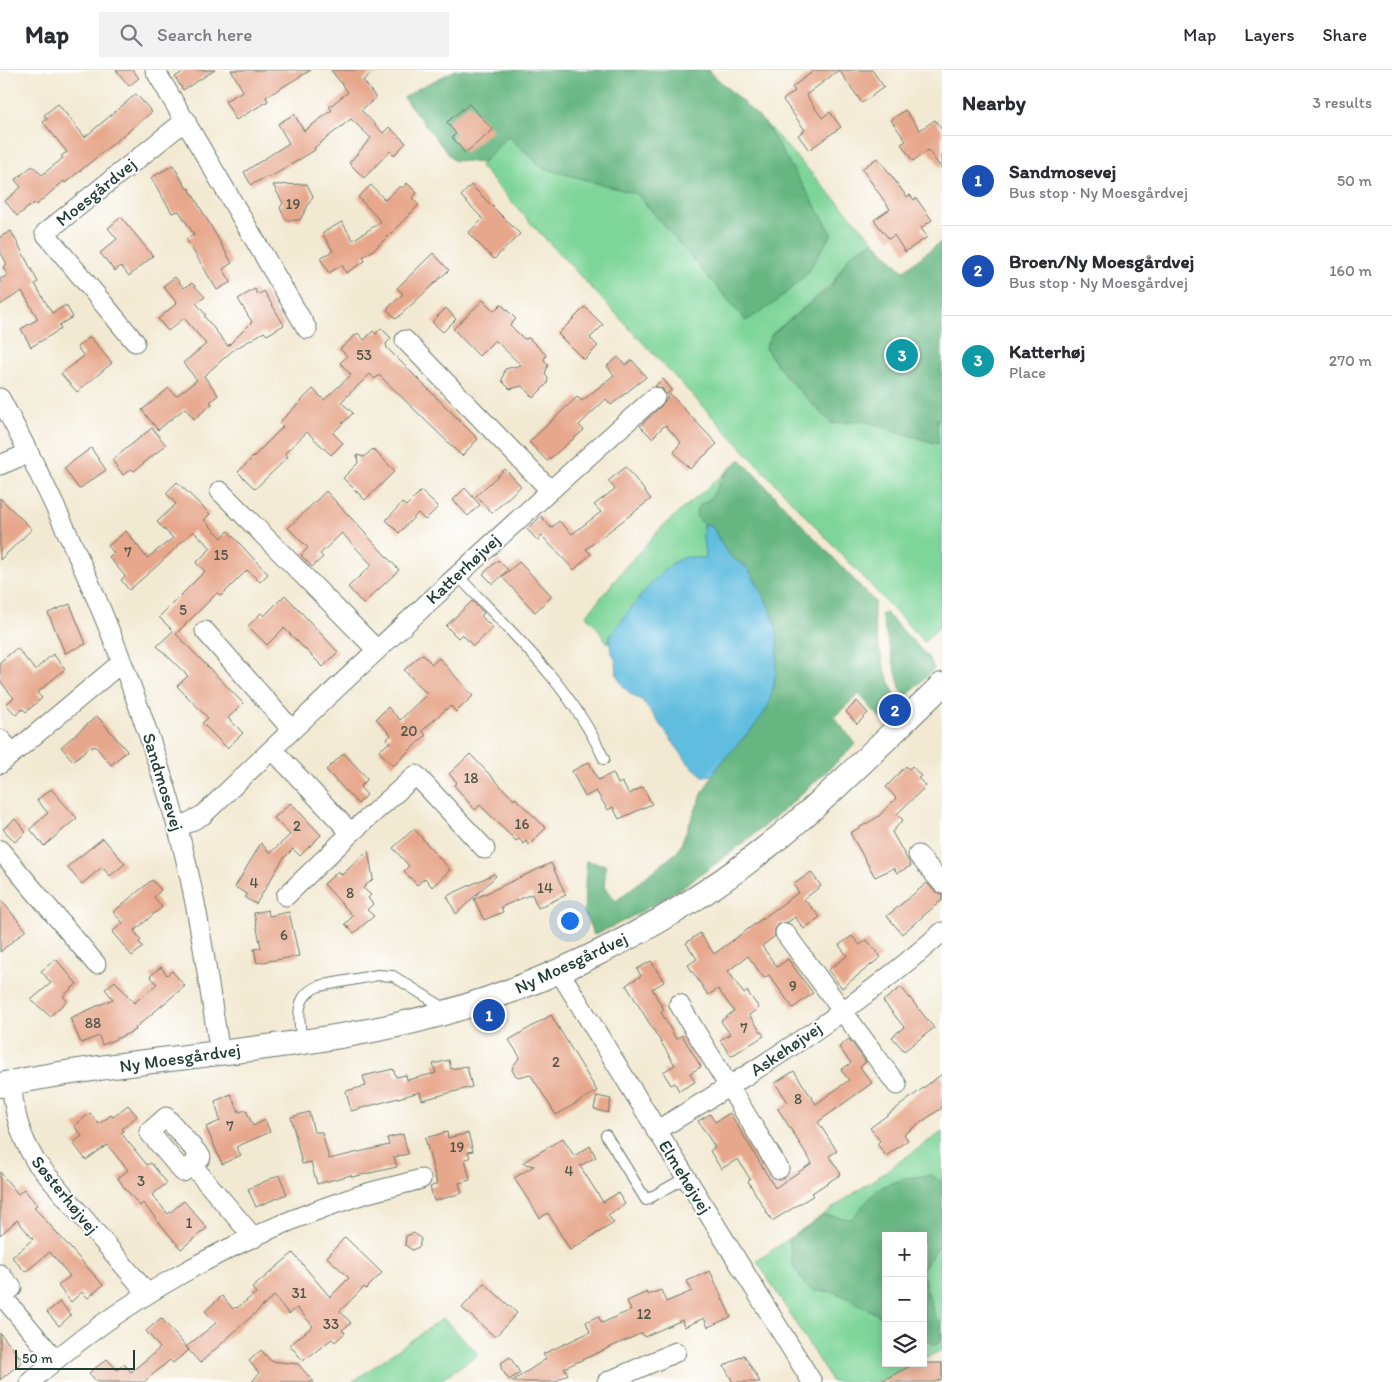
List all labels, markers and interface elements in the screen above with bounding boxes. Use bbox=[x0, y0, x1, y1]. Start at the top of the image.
search box bbox=[99, 12, 449, 57]
text: Map bbox=[25, 20, 69, 49]
icon: search bbox=[117, 21, 145, 49]
text: Search here bbox=[157, 23, 252, 46]
text: Map bbox=[1183, 24, 1216, 46]
text: Layers bbox=[1244, 24, 1294, 46]
text: Share bbox=[1322, 24, 1367, 46]
text: Nearby bbox=[962, 90, 1026, 115]
text: 3 results bbox=[1312, 93, 1372, 112]
street label: Moesgårdvej bbox=[51, 153, 141, 231]
text: Sandmosevej bbox=[1009, 160, 1116, 183]
text: 1 bbox=[974, 171, 982, 190]
text: 50 m bbox=[1337, 171, 1372, 190]
text: Bus stop · Ny Moesgårdvej bbox=[1009, 183, 1188, 202]
house number: 19 bbox=[286, 195, 301, 213]
text: Broen/Ny Moesgårdvej bbox=[1009, 250, 1194, 273]
text: 2 bbox=[974, 261, 982, 280]
text: 160 m bbox=[1329, 261, 1372, 280]
text: Bus stop · Ny Moesgårdvej bbox=[1009, 273, 1188, 292]
pin: 3 bbox=[886, 336, 918, 374]
text: Katterhøj bbox=[1009, 340, 1085, 363]
house number: 53 bbox=[356, 346, 372, 364]
text: 3 bbox=[974, 351, 982, 370]
text: 270 m bbox=[1329, 351, 1372, 370]
text: Place bbox=[1009, 363, 1046, 382]
street label: Katterhøjvej bbox=[421, 529, 505, 609]
house number: 7 bbox=[124, 543, 132, 561]
house number: 15 bbox=[214, 546, 229, 564]
house number: 5 bbox=[179, 601, 187, 619]
pin: 2 bbox=[879, 691, 911, 729]
house number: 20 bbox=[400, 722, 418, 740]
street label: Sandmosevej bbox=[138, 730, 188, 834]
house number: 18 bbox=[463, 769, 479, 787]
house number: 16 bbox=[515, 815, 530, 833]
house number: 2 bbox=[293, 817, 301, 835]
house number: 4 bbox=[249, 874, 259, 892]
house number: 14 bbox=[537, 879, 553, 897]
house number: 8 bbox=[346, 884, 354, 902]
your location bbox=[557, 908, 583, 934]
house number: 6 bbox=[280, 926, 288, 944]
street label: Ny Moesgårdvej bbox=[511, 927, 631, 999]
house number: 9 bbox=[789, 977, 797, 995]
pin: 1 bbox=[473, 996, 505, 1034]
house number: 88 bbox=[85, 1014, 101, 1032]
street label: Askehøjvej bbox=[746, 1017, 826, 1081]
house number: 7 bbox=[740, 1019, 748, 1037]
street label: Ny Moesgårdvej bbox=[118, 1039, 242, 1077]
house number: 2 bbox=[552, 1053, 560, 1071]
house number: 8 bbox=[794, 1090, 802, 1108]
house number: 7 bbox=[226, 1117, 234, 1135]
street label: Elmehøjvej bbox=[654, 1136, 716, 1218]
house number: 19 bbox=[450, 1138, 465, 1156]
street label: Søsterhøjvej bbox=[27, 1151, 103, 1239]
house number: 4 bbox=[564, 1162, 574, 1180]
house number: 3 bbox=[137, 1172, 145, 1190]
house number: 1 bbox=[186, 1214, 193, 1232]
map controls bbox=[882, 1232, 927, 1367]
button: + bbox=[882, 1232, 927, 1277]
button: − bbox=[882, 1277, 927, 1322]
house number: 31 bbox=[291, 1284, 307, 1302]
house number: 12 bbox=[637, 1305, 652, 1323]
house number: 33 bbox=[323, 1315, 339, 1333]
button: layers bbox=[882, 1322, 927, 1367]
scale bar bbox=[15, 1347, 135, 1370]
text: 50 m bbox=[22, 1350, 53, 1367]

